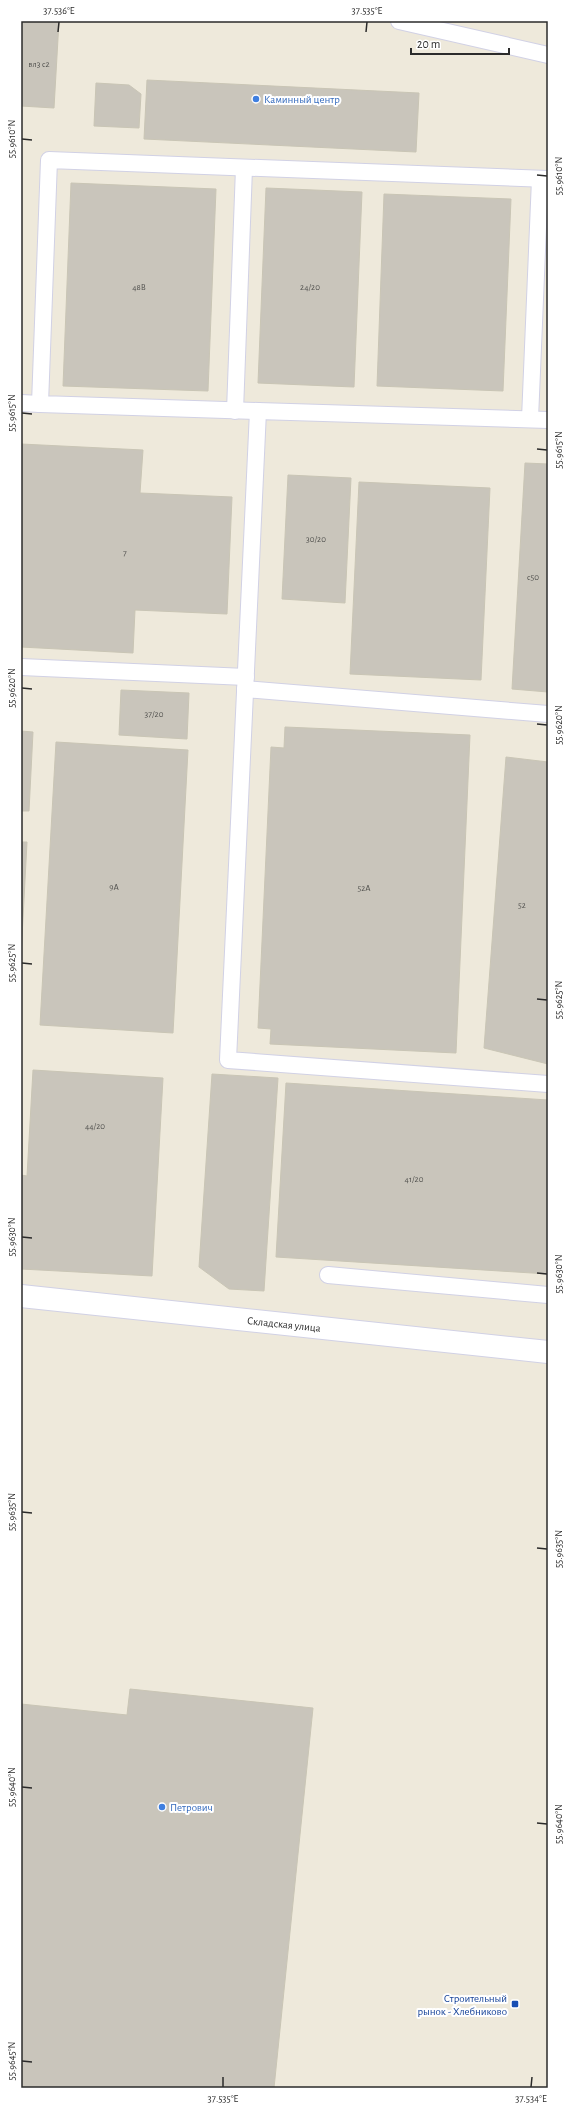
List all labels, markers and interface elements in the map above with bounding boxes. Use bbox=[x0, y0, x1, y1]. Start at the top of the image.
text: 37.536°E bbox=[43, 6, 75, 16]
text: 37.535°E bbox=[352, 6, 383, 16]
scale bar bbox=[411, 30, 509, 56]
text: 20 m bbox=[417, 38, 440, 50]
house number: вл3 с2 bbox=[28, 60, 50, 69]
marker: Каминный центр bbox=[251, 94, 261, 104]
place label: Каминный центр bbox=[264, 94, 340, 105]
text: 55.9610°N bbox=[7, 120, 17, 158]
text: 55.9610°N bbox=[554, 157, 564, 195]
house number: 48В bbox=[132, 283, 146, 292]
house number: 24/20 bbox=[300, 283, 320, 292]
text: 55.9615°N bbox=[7, 394, 17, 432]
text: 55.9615°N bbox=[554, 431, 564, 469]
house number: 30/20 bbox=[306, 535, 326, 544]
house number: 7 bbox=[123, 549, 127, 558]
house number: с50 bbox=[527, 573, 539, 582]
text: 55.9620°N bbox=[7, 668, 17, 708]
text: 55.9620°N bbox=[554, 705, 564, 745]
house number: 37/20 bbox=[145, 710, 164, 719]
house number: 9А bbox=[109, 883, 119, 892]
house number: 52А bbox=[357, 884, 371, 893]
house number: 52 bbox=[518, 901, 526, 910]
text: 55.9625°N bbox=[7, 944, 17, 982]
text: 55.9625°N bbox=[554, 981, 564, 1019]
house number: 44/20 bbox=[85, 1122, 105, 1131]
house number: 41/20 bbox=[405, 1175, 424, 1184]
text: 55.9630°N bbox=[7, 1217, 17, 1257]
text: 55.9630°N bbox=[554, 1254, 564, 1294]
street label: Складская улица bbox=[247, 1315, 321, 1334]
text: 55.9635°N bbox=[7, 1493, 17, 1531]
text: 55.9635°N bbox=[554, 1530, 564, 1568]
text: 55.9640°N bbox=[7, 1767, 17, 1807]
marker: Петрович bbox=[157, 1802, 167, 1812]
place label: Петрович bbox=[170, 1802, 213, 1813]
text: 55.9640°N bbox=[554, 1804, 564, 1844]
place label: Строительный рынок - Хлебниково bbox=[418, 1993, 507, 2017]
marker: Строительный рынок - Хлебниково bbox=[510, 1999, 520, 2009]
text: 55.9645°N bbox=[7, 2042, 17, 2080]
text: 37.535°E bbox=[208, 2094, 239, 2104]
text: 37.534°E bbox=[515, 2094, 547, 2104]

